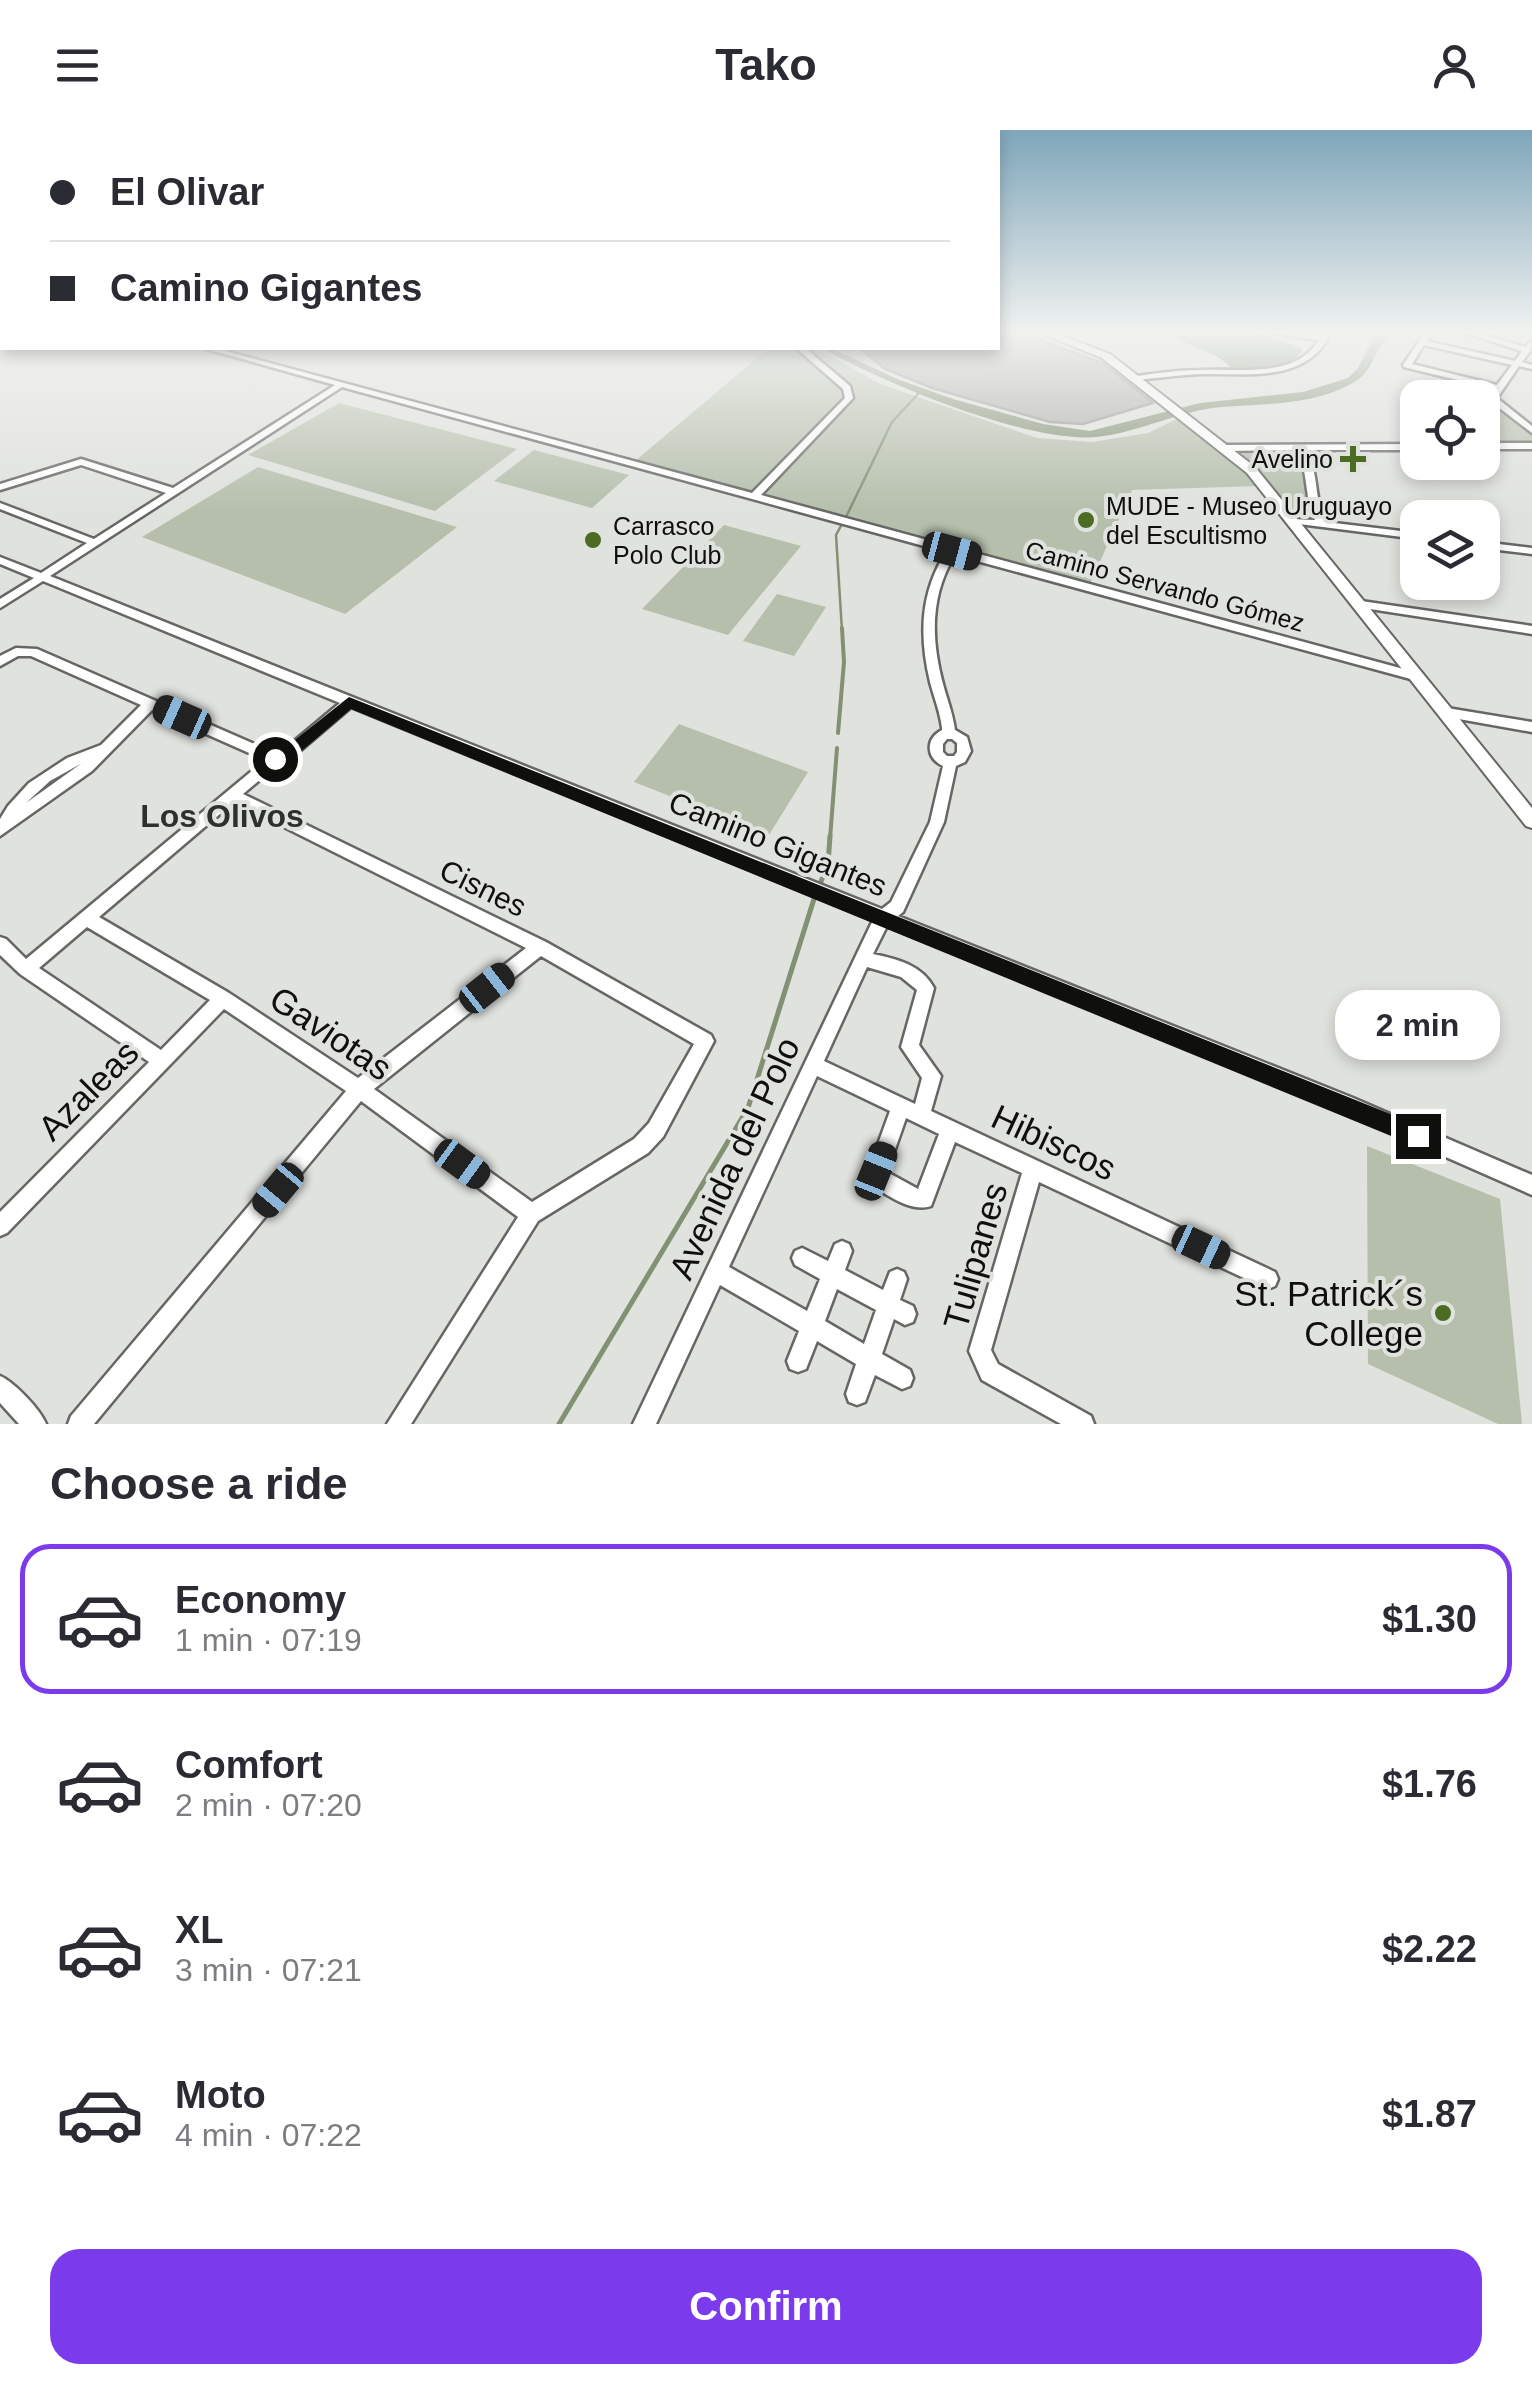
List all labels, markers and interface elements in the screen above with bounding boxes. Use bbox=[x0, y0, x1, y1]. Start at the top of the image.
icon: menu bbox=[50, 38, 105, 93]
icon: person bbox=[1427, 38, 1482, 93]
text: Tako bbox=[715, 39, 817, 90]
text: El Olivar bbox=[110, 171, 264, 213]
text: Camino Gigantes bbox=[110, 267, 423, 309]
map controls bbox=[1400, 380, 1500, 600]
button: locate bbox=[1400, 380, 1500, 480]
place label: Avelino bbox=[1251, 445, 1333, 473]
marker: Avelino bbox=[1342, 448, 1364, 470]
place label: MUDE - Museo Uruguayo del Escultismo bbox=[1106, 492, 1392, 549]
button: layers bbox=[1400, 500, 1500, 600]
marker: MUDE - Museo Uruguayo del Escultismo bbox=[1075, 509, 1097, 531]
place label: Carrasco Polo Club bbox=[613, 512, 721, 569]
marker: Carrasco Polo Club bbox=[582, 529, 604, 551]
car bbox=[919, 529, 985, 573]
street label: Camino Servando Gómez bbox=[1022, 535, 1308, 637]
car bbox=[148, 691, 216, 743]
route start bbox=[253, 737, 298, 782]
street label: Camino Gigantes bbox=[664, 785, 892, 903]
district label: Los Olivos bbox=[140, 798, 304, 834]
street label: Cisnes bbox=[435, 853, 531, 923]
car bbox=[454, 958, 520, 1018]
street label: Gaviotas bbox=[263, 978, 399, 1088]
callout: 2 min bbox=[1336, 991, 1500, 1061]
text: 2 min bbox=[1376, 1007, 1459, 1043]
street label: Avenida del Polo bbox=[661, 1031, 807, 1285]
street label: Azaleas bbox=[30, 1032, 146, 1148]
street label: Hibiscos bbox=[986, 1096, 1122, 1188]
route end bbox=[1396, 1114, 1441, 1159]
car bbox=[429, 1134, 495, 1194]
car bbox=[851, 1138, 901, 1204]
car bbox=[247, 1157, 309, 1223]
street label: Tulipanes bbox=[936, 1178, 1014, 1334]
car bbox=[1167, 1221, 1235, 1273]
place label: St. Patrick´s College bbox=[1234, 1274, 1423, 1353]
marker: St. Patrick´s College bbox=[1432, 1302, 1454, 1324]
text: Choose a ride bbox=[50, 1458, 348, 1509]
icon: car bbox=[55, 1574, 145, 1664]
text: Economy bbox=[175, 1579, 346, 1621]
text: $1.30 bbox=[1382, 1598, 1477, 1640]
text: 1 min · 07:19 bbox=[175, 1622, 362, 1658]
icon: car bbox=[55, 1739, 145, 1829]
text: Comfort bbox=[175, 1744, 323, 1786]
text: $1.76 bbox=[1382, 1763, 1477, 1805]
text: 2 min · 07:20 bbox=[175, 1787, 362, 1823]
icon: car bbox=[55, 1904, 145, 1994]
text: XL bbox=[175, 1909, 224, 1951]
text: $2.22 bbox=[1382, 1928, 1477, 1970]
text: 3 min · 07:21 bbox=[175, 1952, 362, 1988]
icon: car bbox=[55, 2069, 145, 2159]
text: Moto bbox=[175, 2074, 266, 2116]
text: $1.87 bbox=[1382, 2093, 1477, 2135]
text: 4 min · 07:22 bbox=[175, 2117, 362, 2153]
button: Confirm bbox=[50, 2249, 1482, 2364]

